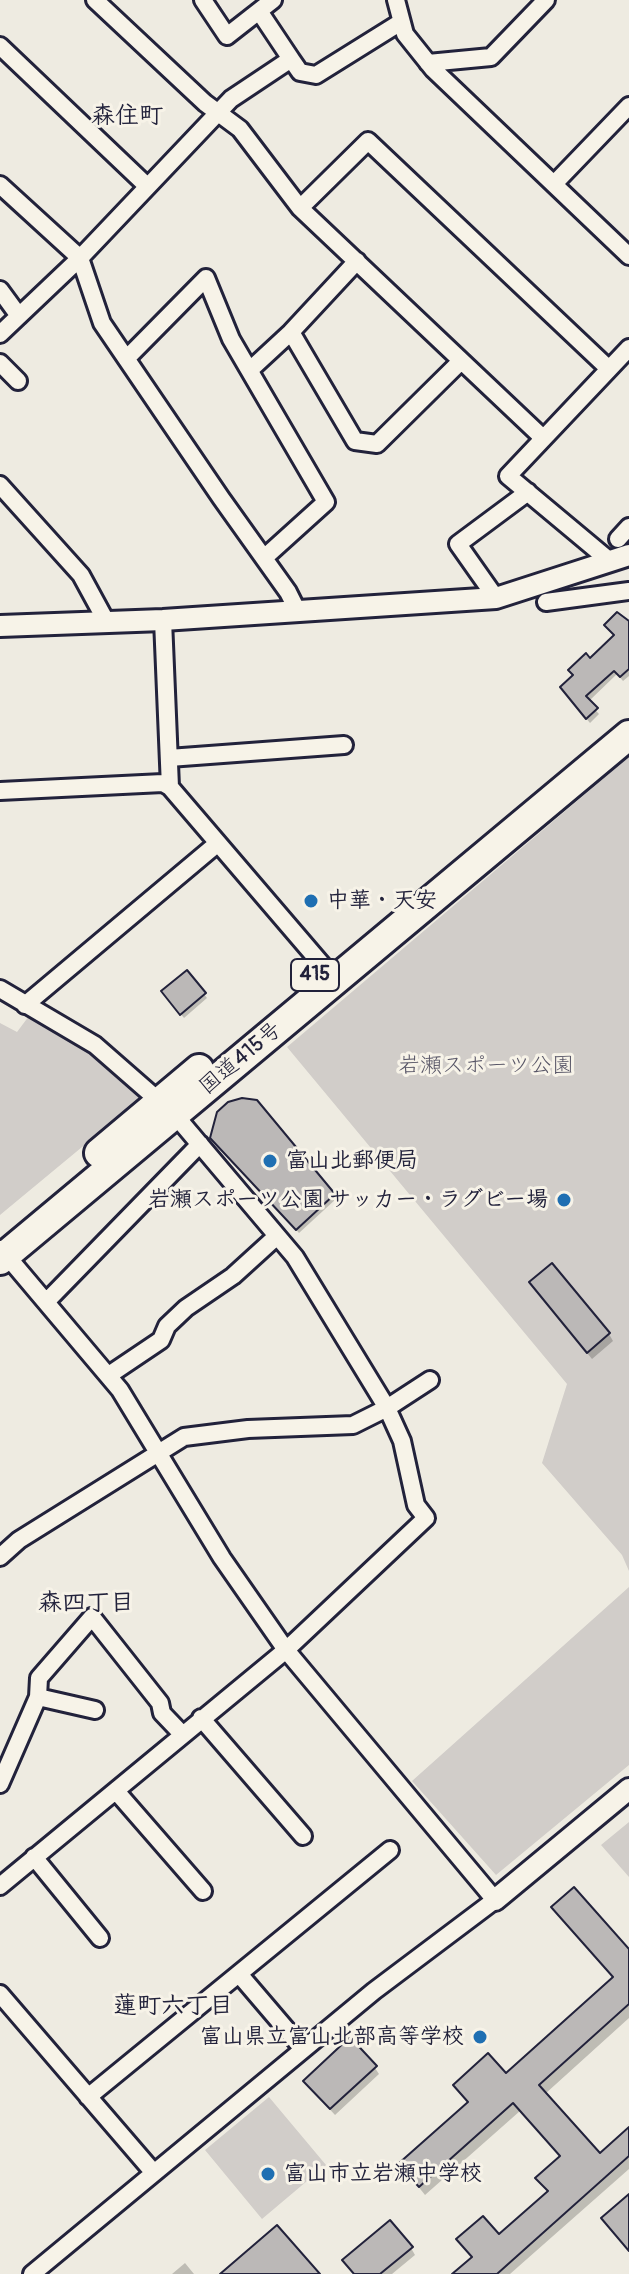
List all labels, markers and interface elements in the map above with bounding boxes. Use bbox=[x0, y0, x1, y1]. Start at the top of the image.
district label: 森住町 bbox=[91, 103, 163, 131]
place label: 中華・天安 bbox=[327, 888, 437, 914]
marker: 中華・天安 bbox=[302, 892, 320, 910]
road number: 415 bbox=[291, 959, 339, 991]
street label: 国道415号 bbox=[194, 1017, 288, 1101]
park label: 岩瀬スポーツ公園 bbox=[398, 1053, 574, 1079]
place label: 富山北郵便局 bbox=[286, 1148, 418, 1174]
marker: 富山北郵便局 bbox=[261, 1152, 279, 1170]
place label: 岩瀬スポーツ公園 サッカー・ラグビー場 bbox=[148, 1187, 548, 1213]
marker: 岩瀬スポーツ公園 サッカー・ラグビー場 bbox=[555, 1191, 573, 1209]
district label: 森四丁目 bbox=[38, 1590, 134, 1618]
district label: 蓮町六丁目 bbox=[113, 1993, 233, 2021]
place label: 富山県立富山北部高等学校 bbox=[200, 2024, 464, 2050]
marker: 富山県立富山北部高等学校 bbox=[471, 2028, 489, 2046]
place label: 富山市立岩瀬中学校 bbox=[284, 2161, 482, 2187]
marker: 富山市立岩瀬中学校 bbox=[259, 2165, 277, 2183]

